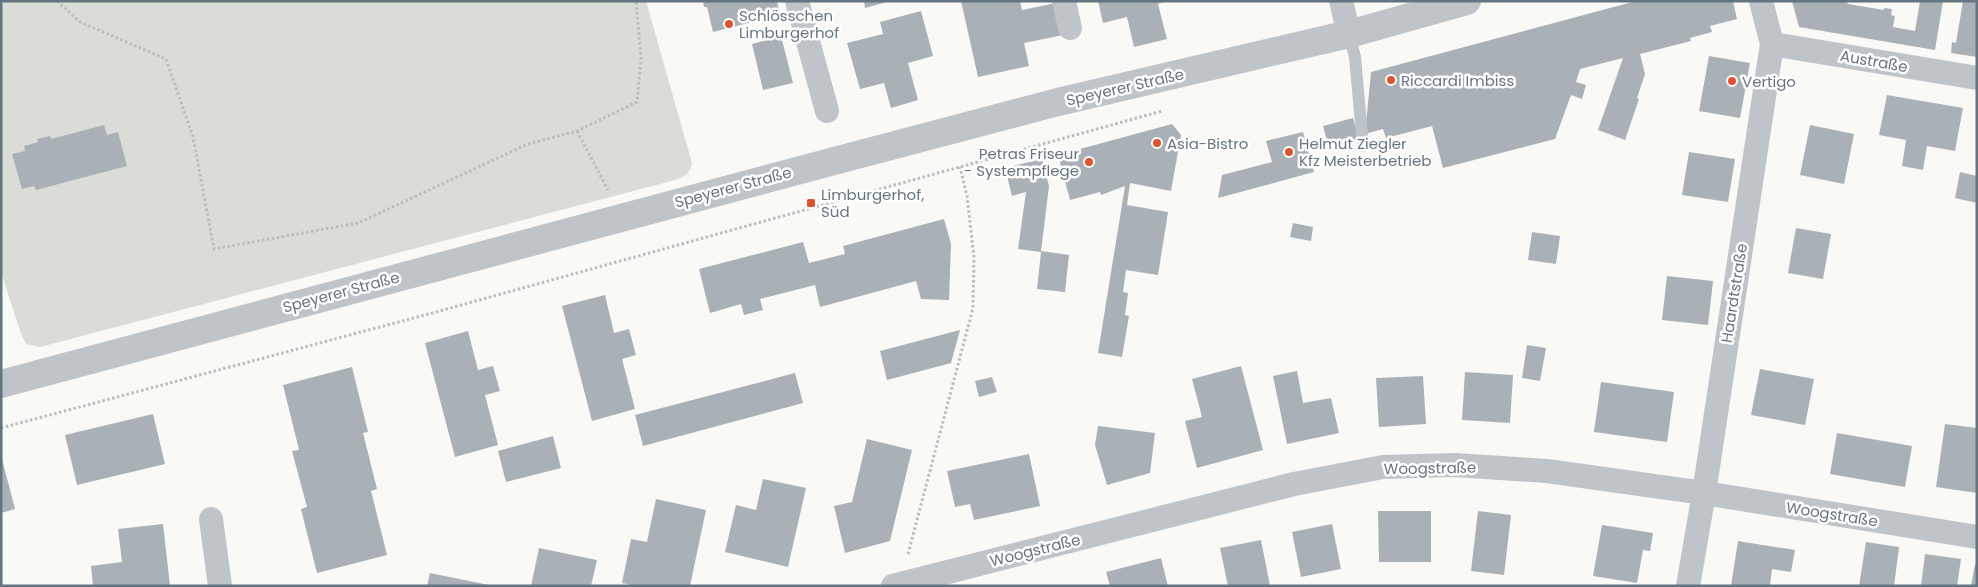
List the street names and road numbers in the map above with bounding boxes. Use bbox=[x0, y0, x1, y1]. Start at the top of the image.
street label: Austraße bbox=[1839, 45, 1909, 77]
street label: Speyerer Straße bbox=[1064, 63, 1186, 111]
street label: Speyerer Straße bbox=[672, 161, 794, 213]
street label: Haardtstraße bbox=[1716, 242, 1752, 344]
street label: Speyerer Straße bbox=[280, 266, 402, 318]
street label: Woogstraße bbox=[1384, 457, 1476, 479]
street label: Woogstraße bbox=[1785, 496, 1879, 532]
street label: Woogstraße bbox=[988, 529, 1082, 571]

